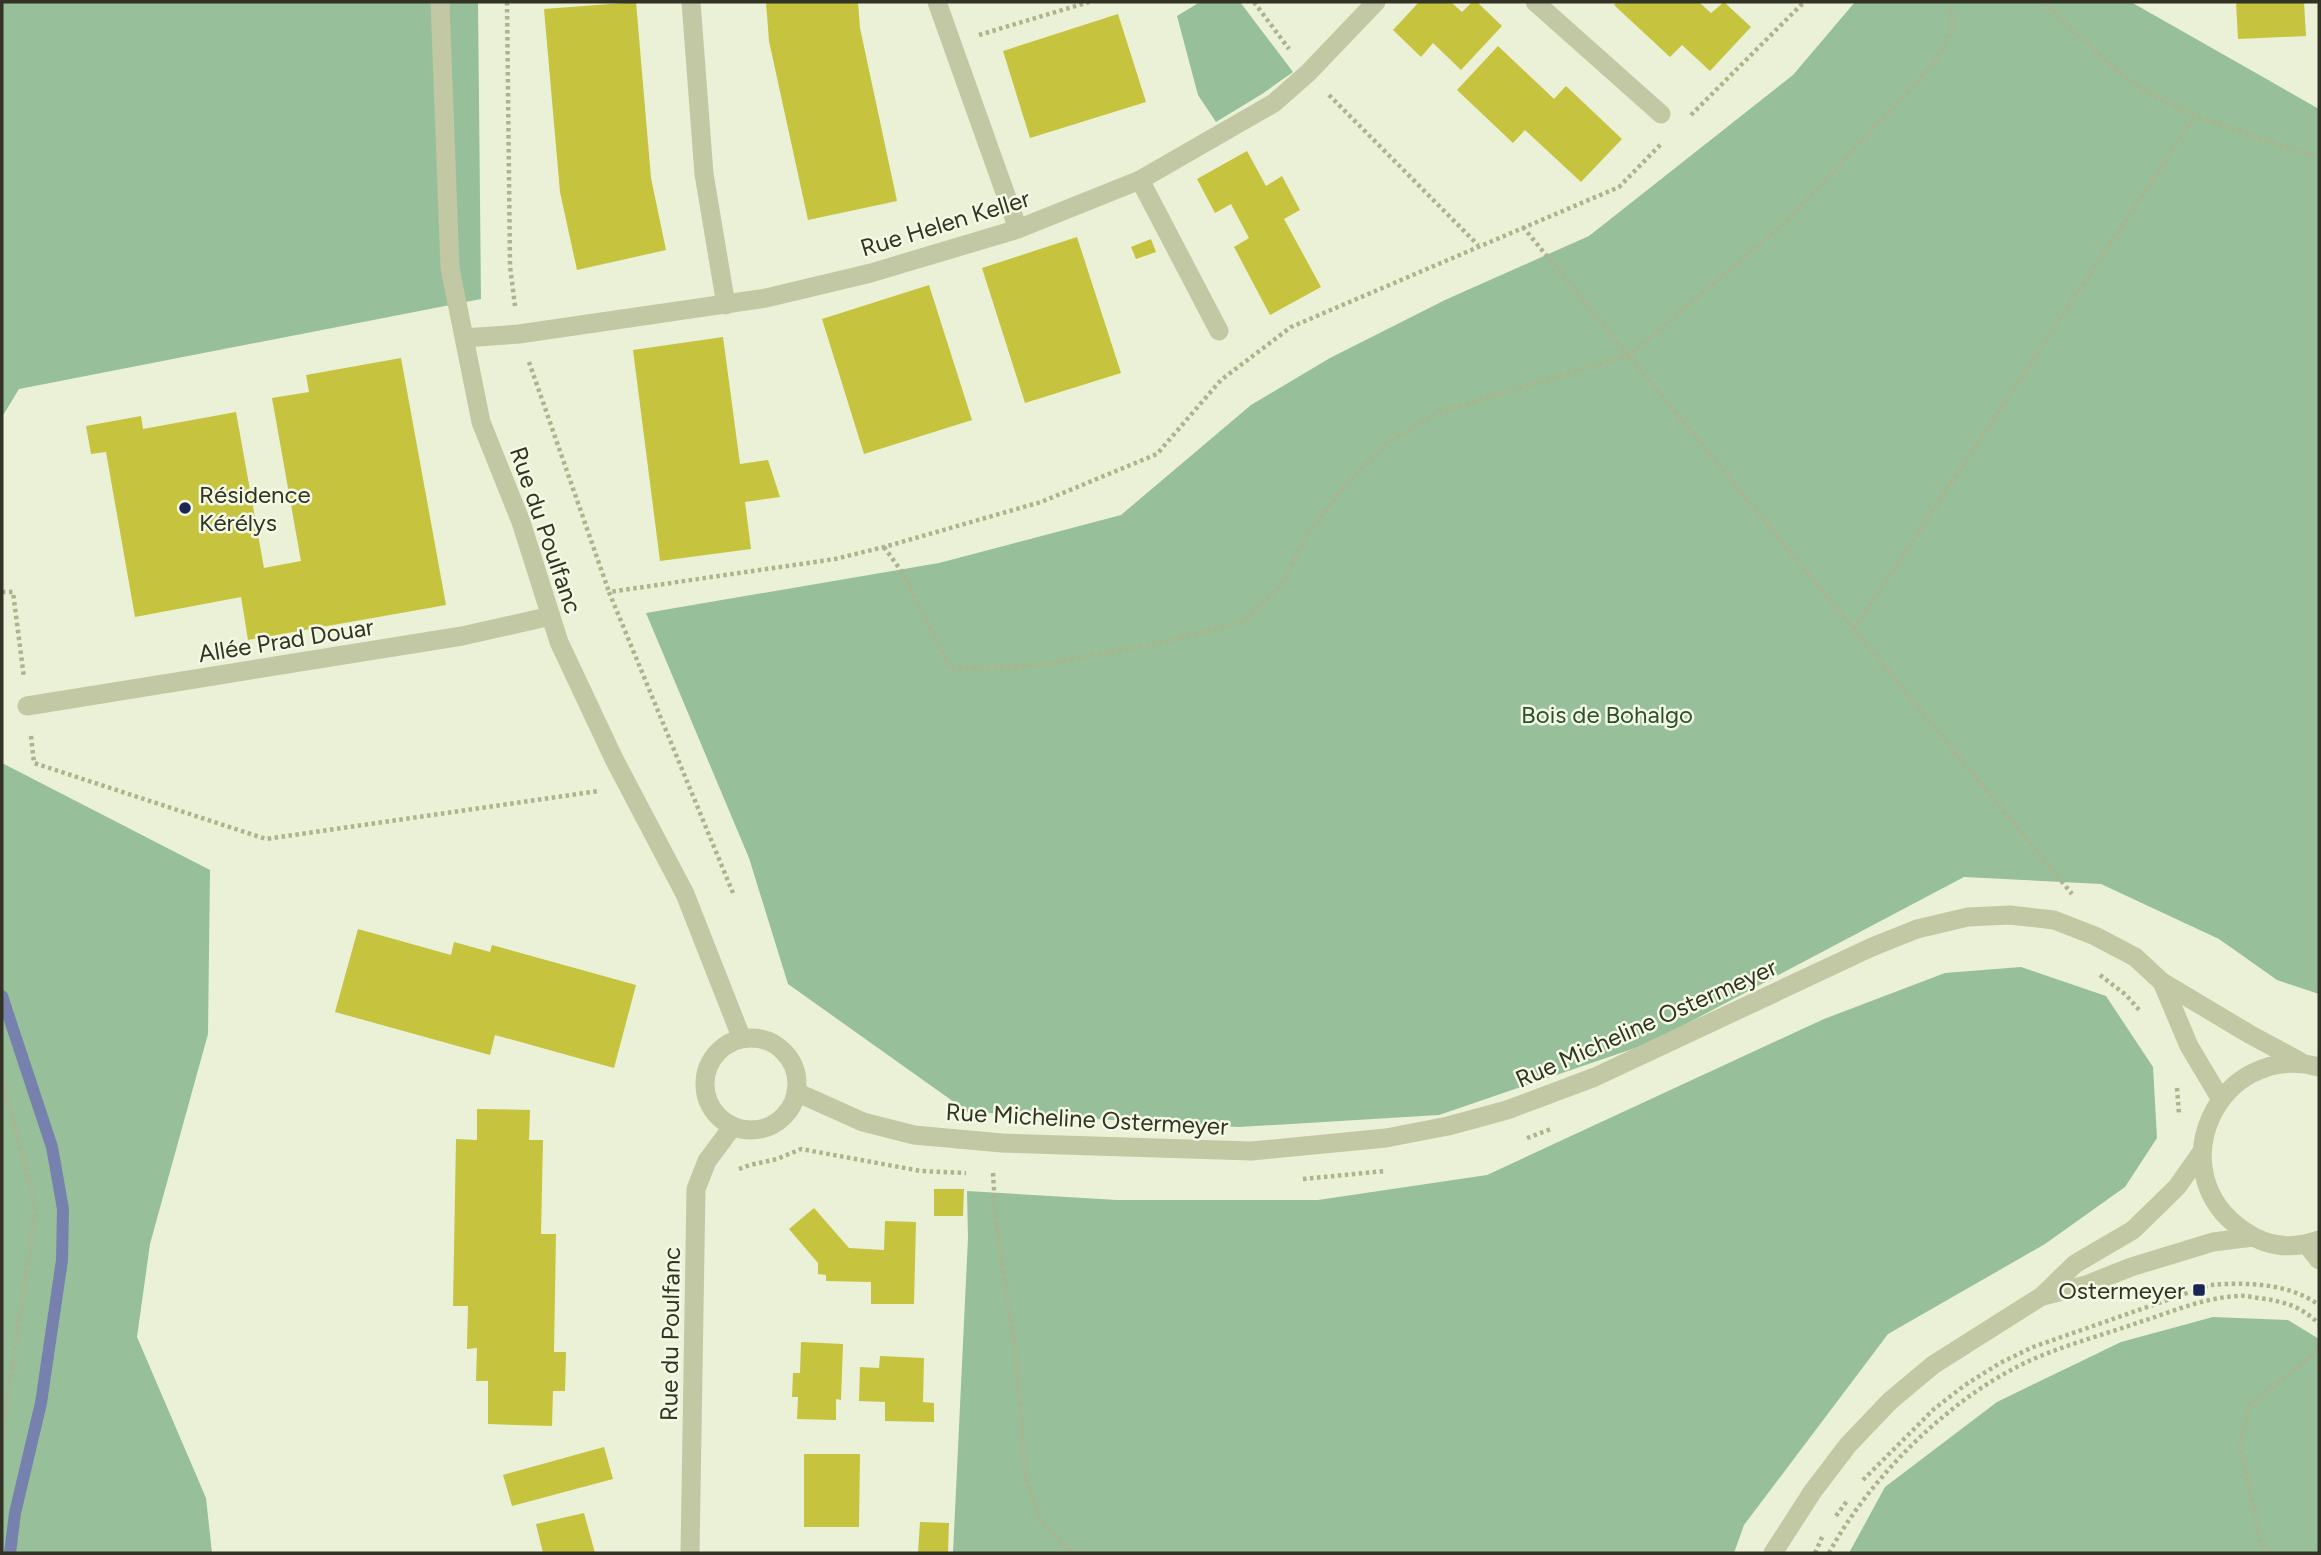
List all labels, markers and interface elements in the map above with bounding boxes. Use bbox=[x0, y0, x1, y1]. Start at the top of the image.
street label: Rue Helen Keller bbox=[857, 183, 1033, 263]
street label: Rue du Poulfanc bbox=[504, 443, 588, 617]
place label: Résidence Kérélys bbox=[199, 480, 311, 537]
marker: Résidence Kérélys bbox=[177, 500, 193, 516]
street label: Allée Prad Douar bbox=[196, 612, 376, 668]
park label: Bois de Bohalgo bbox=[1521, 700, 1693, 729]
street label: Rue Micheline Ostermeyer bbox=[1511, 952, 1781, 1094]
street label: Rue Micheline Ostermeyer bbox=[945, 1097, 1229, 1141]
street label: Rue du Poulfanc bbox=[654, 1247, 686, 1421]
place label: Ostermeyer bbox=[2058, 1276, 2185, 1305]
marker: Ostermeyer bbox=[2191, 1282, 2207, 1298]

